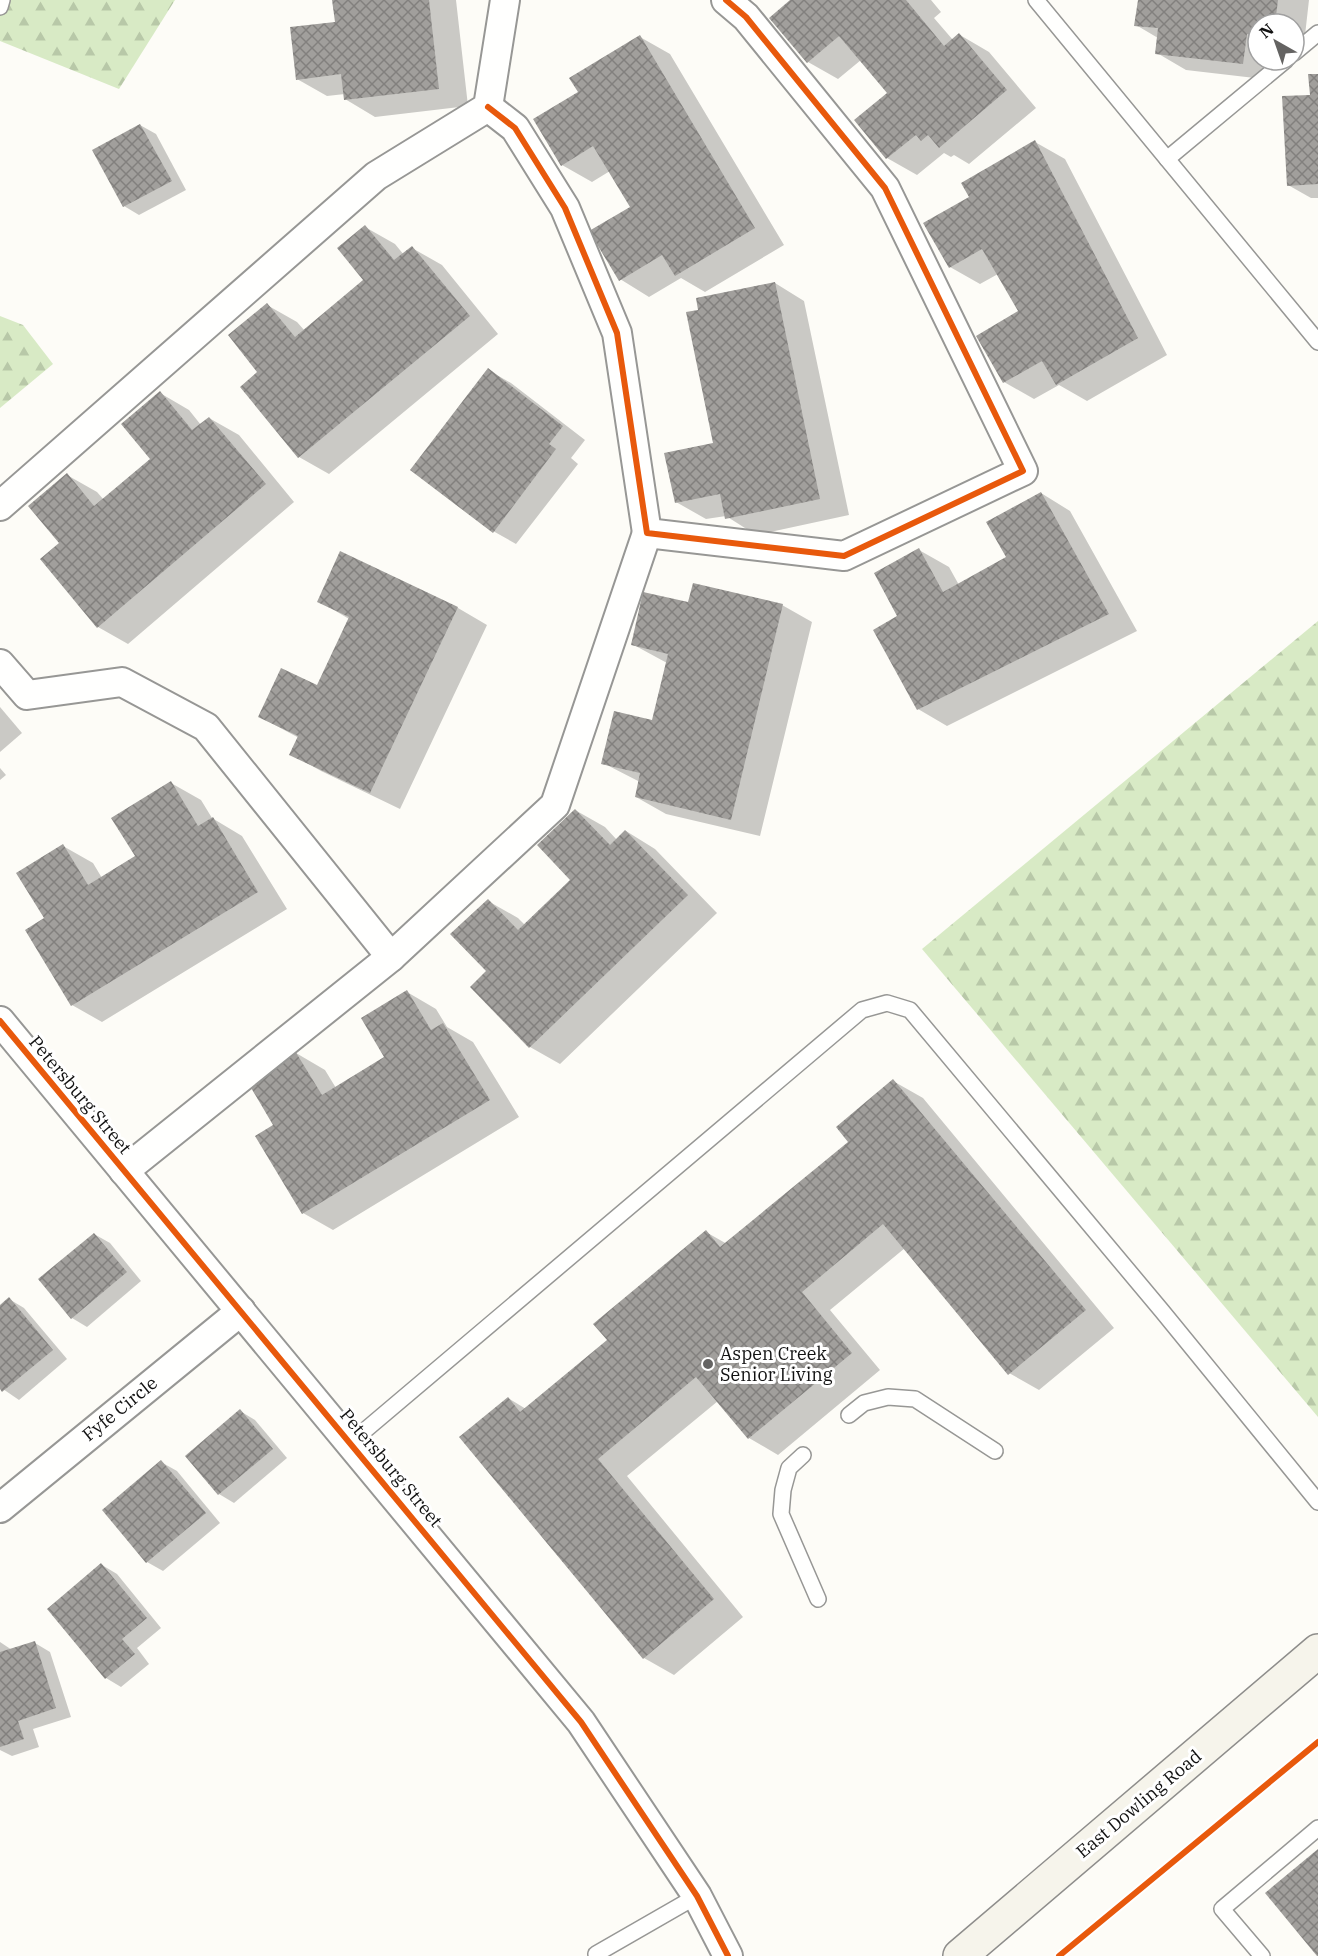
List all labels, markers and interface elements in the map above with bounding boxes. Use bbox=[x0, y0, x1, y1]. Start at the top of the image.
north arrow bbox=[1246, 12, 1306, 72]
text: N bbox=[1255, 19, 1278, 42]
street label: Petersburg Street bbox=[24, 1031, 137, 1159]
place label: Aspen Creek Senior Living bbox=[720, 1342, 833, 1386]
marker: Aspen Creek Senior Living bbox=[701, 1357, 715, 1371]
street label: Fyfe Circle bbox=[77, 1371, 162, 1446]
street label: Petersburg Street bbox=[335, 1404, 448, 1532]
street label: East Dowling Road bbox=[1071, 1744, 1206, 1863]

